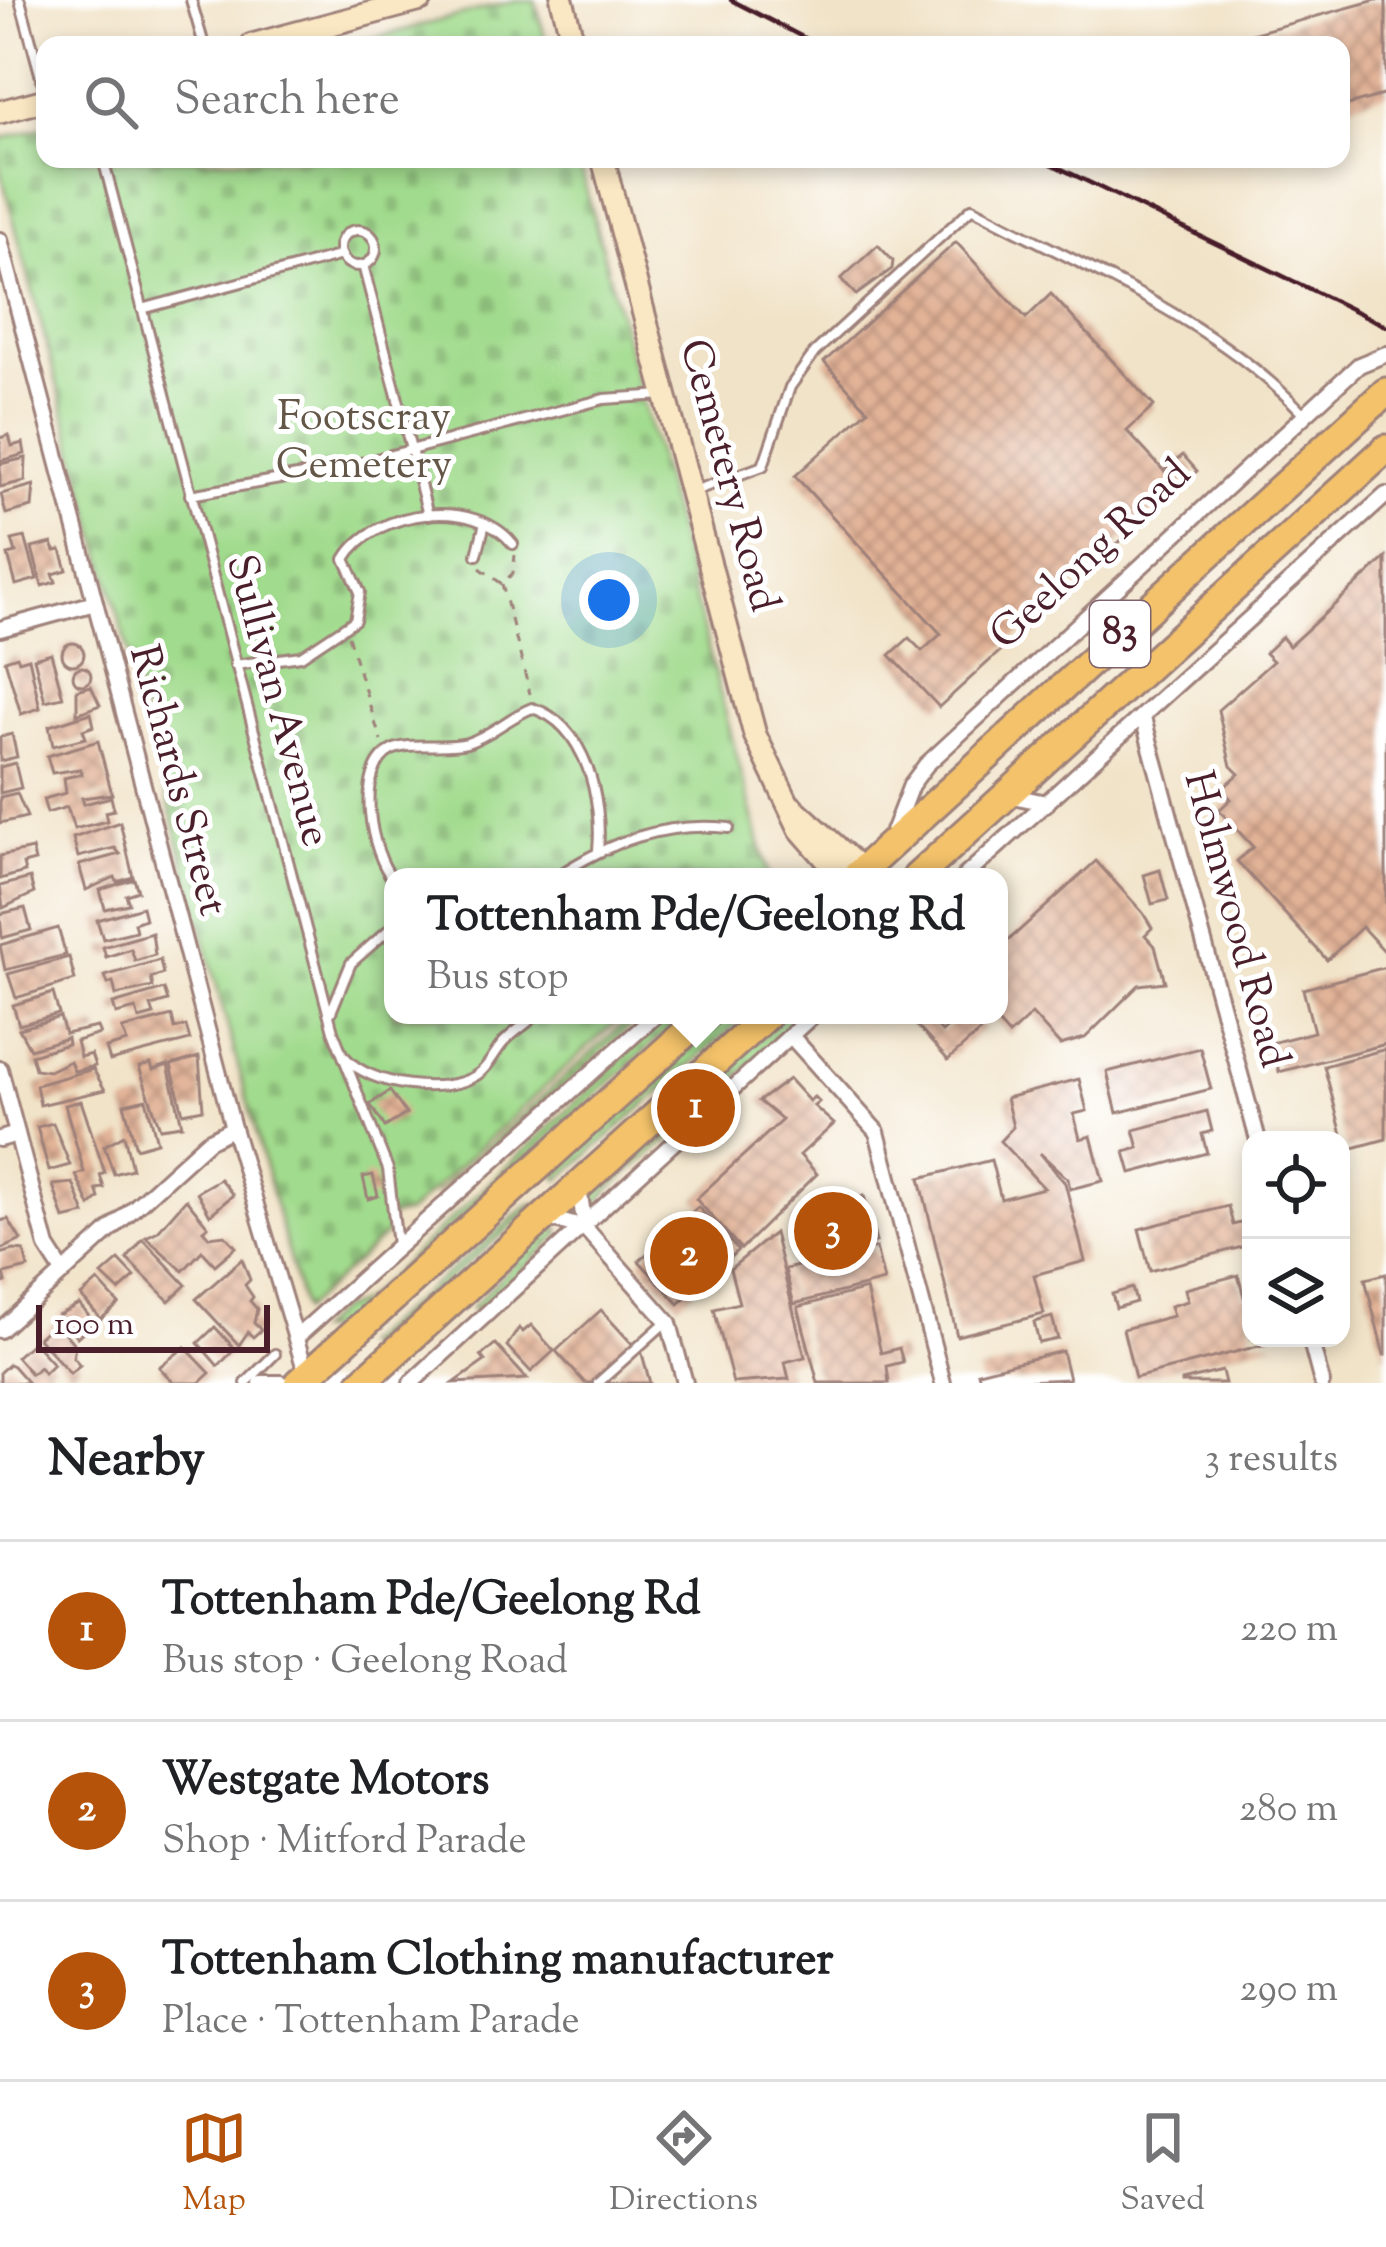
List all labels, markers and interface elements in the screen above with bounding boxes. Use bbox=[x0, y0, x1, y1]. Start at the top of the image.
search box bbox=[36, 36, 1350, 168]
icon: search bbox=[78, 69, 144, 135]
text: Search here bbox=[174, 70, 400, 135]
street label: Cemetery Road bbox=[662, 333, 792, 619]
park label: Footscray Cemetery bbox=[276, 389, 452, 497]
street label: Geelong Road bbox=[978, 447, 1206, 665]
street label: Sullivan Avenue bbox=[208, 548, 344, 854]
your location bbox=[579, 570, 639, 630]
road number: 83 bbox=[1090, 601, 1150, 667]
street label: Richards Street bbox=[111, 639, 241, 923]
street label: Holmwood Road bbox=[1166, 765, 1302, 1075]
popup bbox=[384, 868, 1008, 1024]
text: Tottenham Pde/Geelong Rd bbox=[427, 886, 965, 951]
text: Bus stop bbox=[427, 951, 569, 1007]
pin: 1 bbox=[657, 1063, 735, 1153]
map controls bbox=[1242, 1131, 1350, 1347]
button: locate bbox=[1242, 1131, 1350, 1239]
pin: 3 bbox=[794, 1186, 872, 1276]
pin: 2 bbox=[650, 1211, 728, 1301]
button: layers bbox=[1242, 1239, 1350, 1347]
scale bar bbox=[36, 1299, 270, 1352]
text: 100 m bbox=[54, 1302, 134, 1350]
text: Nearby bbox=[48, 1425, 205, 1498]
text: 3 results bbox=[1204, 1433, 1338, 1489]
text: Tottenham Pde/Geelong Rd bbox=[162, 1570, 701, 1635]
text: 1 bbox=[80, 1603, 94, 1659]
text: 220 m bbox=[1240, 1603, 1338, 1659]
text: Bus stop · Geelong Road bbox=[162, 1635, 568, 1691]
text: Westgate Motors bbox=[162, 1750, 489, 1815]
text: 2 bbox=[78, 1783, 96, 1839]
text: 280 m bbox=[1239, 1783, 1338, 1839]
text: Shop · Mitford Parade bbox=[162, 1815, 527, 1871]
text: Tottenham Clothing manufacturer bbox=[162, 1930, 833, 1995]
text: 3 bbox=[79, 1963, 95, 2019]
text: 290 m bbox=[1240, 1963, 1338, 2019]
text: Place · Tottenham Parade bbox=[162, 1995, 580, 2051]
tab: Map bbox=[181, 2105, 247, 2225]
tab: Directions bbox=[609, 2105, 758, 2225]
tab: Saved bbox=[1120, 2105, 1205, 2225]

